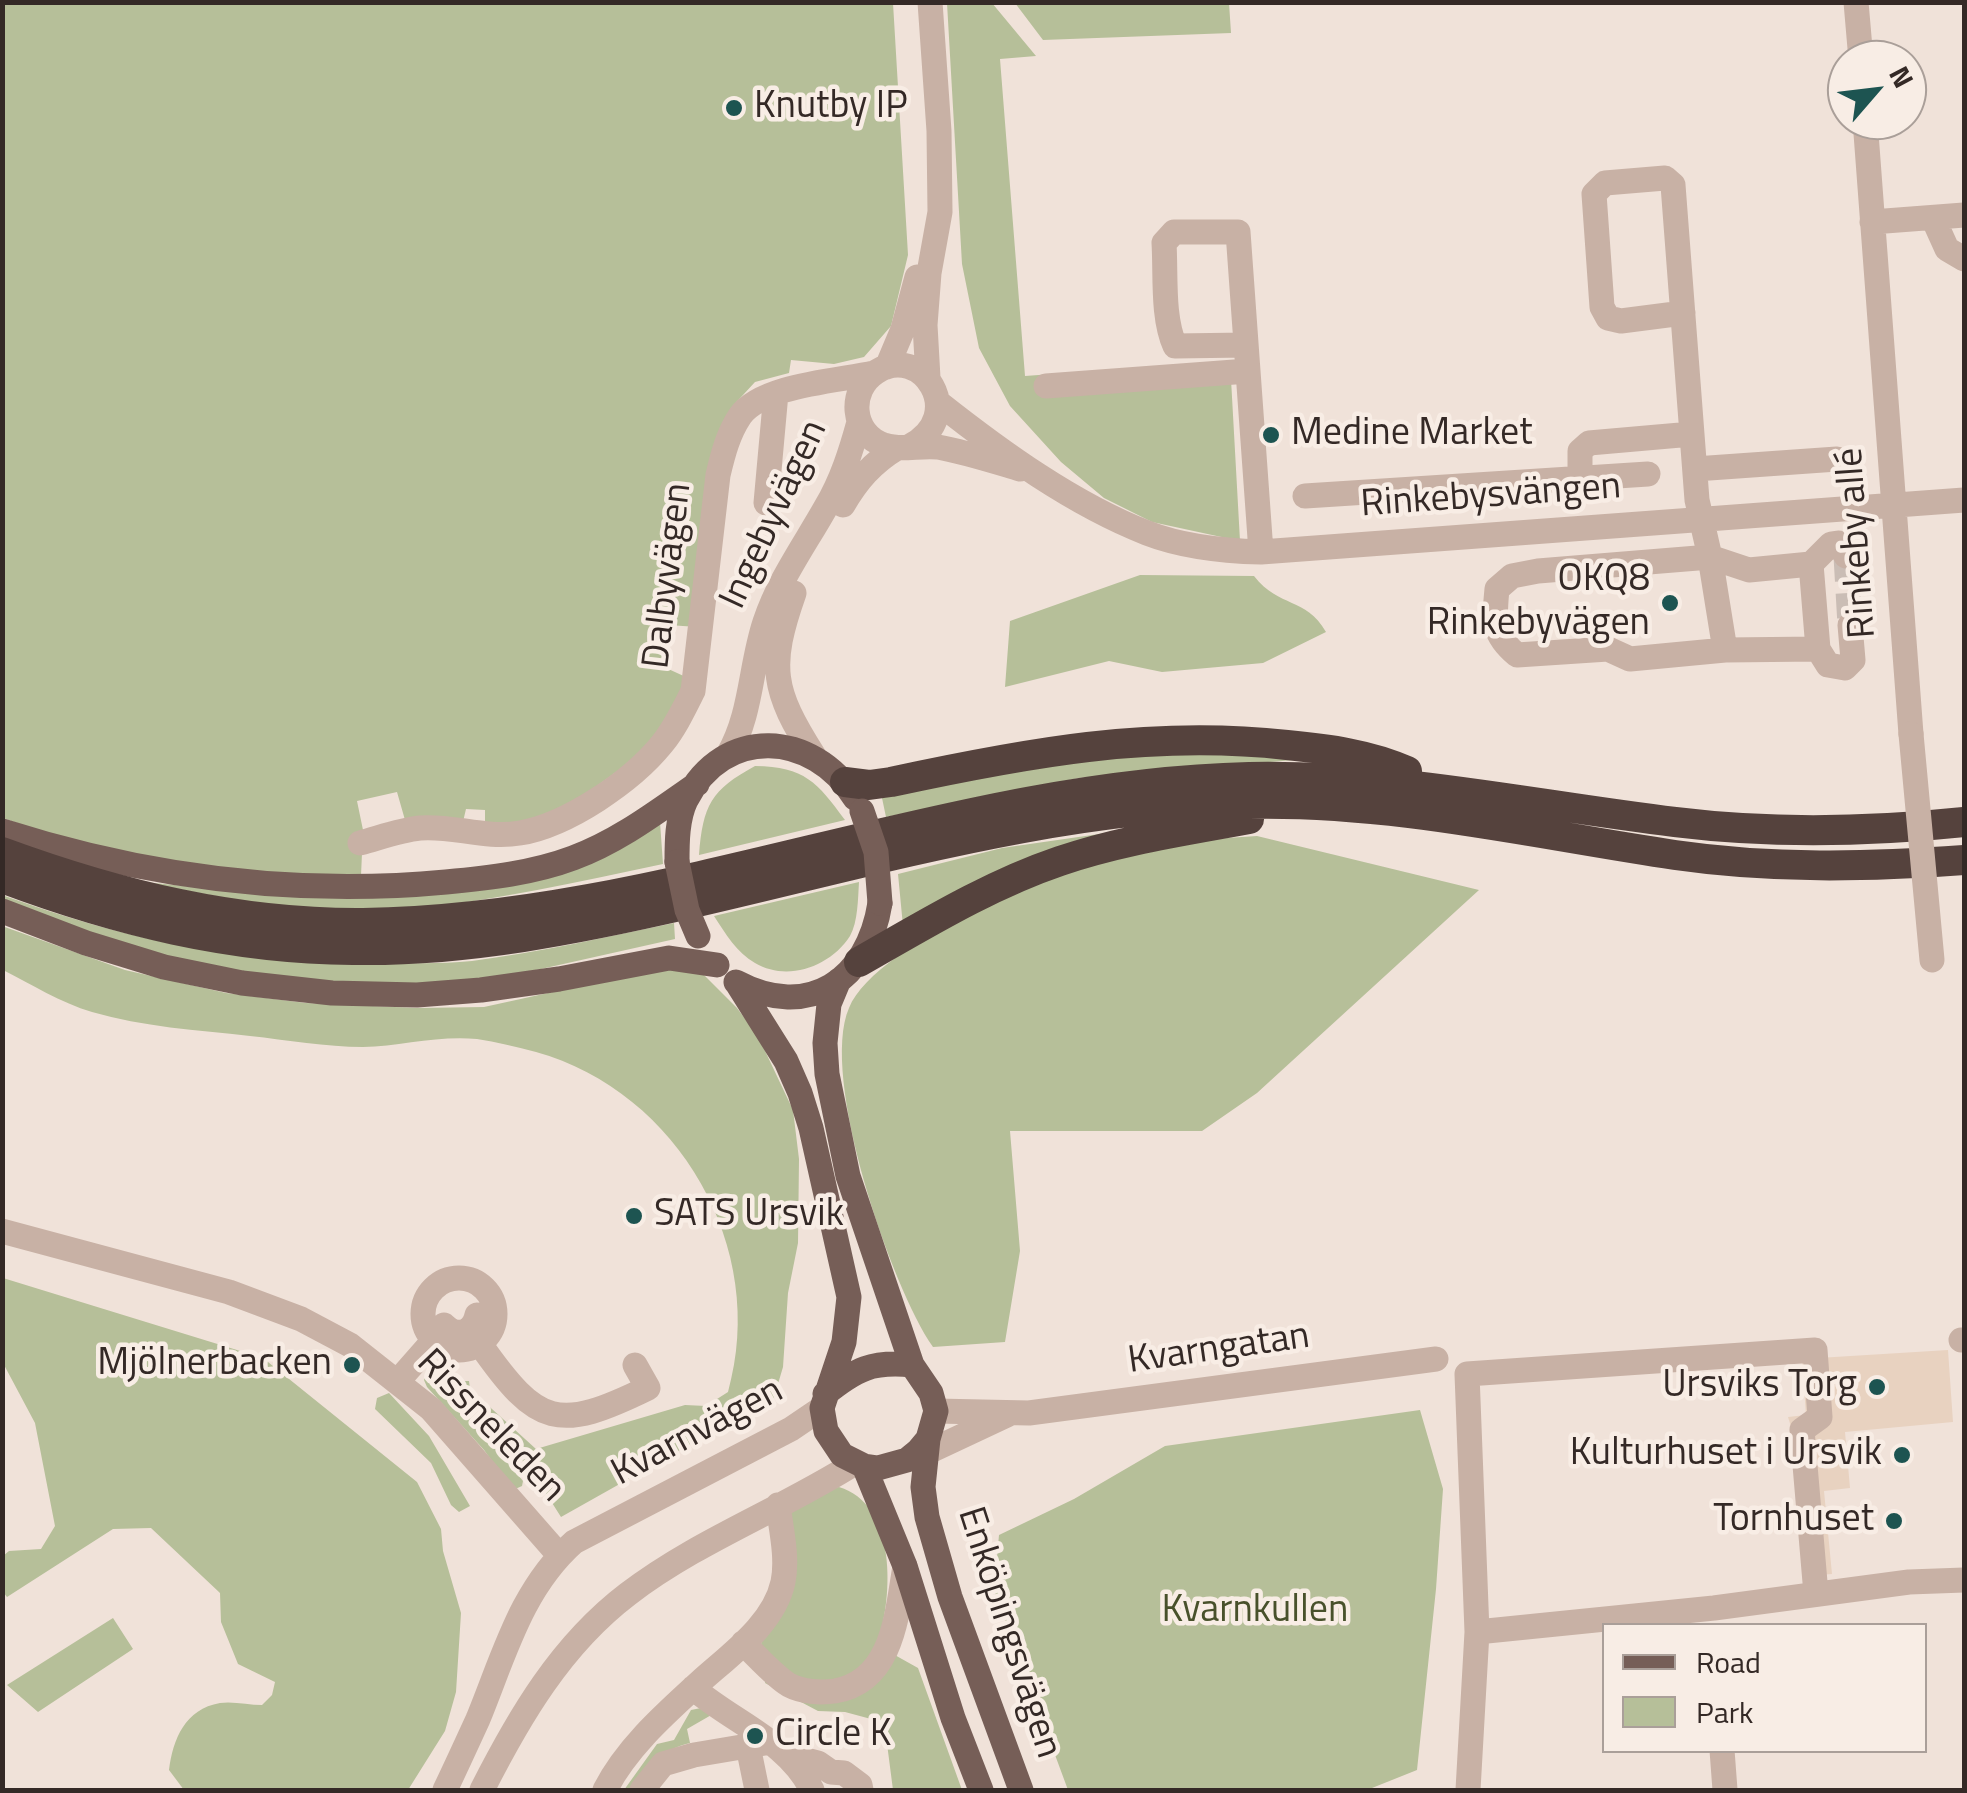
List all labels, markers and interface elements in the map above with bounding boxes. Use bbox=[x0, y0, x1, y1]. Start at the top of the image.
north arrow bbox=[1827, 40, 1927, 140]
text: N bbox=[1879, 58, 1926, 95]
place label: Knutby IP bbox=[754, 85, 908, 131]
marker: Knutby IP bbox=[723, 97, 745, 119]
place label: Medine Market bbox=[1291, 412, 1533, 458]
street label: Ingebyvägen bbox=[712, 414, 838, 616]
marker: Medine Market bbox=[1260, 424, 1282, 446]
street label: Rinkeby allé bbox=[1829, 446, 1887, 640]
street label: Rinkebysvängen bbox=[1359, 465, 1623, 529]
street label: Dalbyvägen bbox=[635, 481, 703, 671]
place label: OKQ8 Rinkebyvägen bbox=[1427, 558, 1650, 648]
marker: OKQ8 Rinkebyvägen bbox=[1659, 592, 1681, 614]
place label: SATS Ursvik bbox=[654, 1193, 844, 1239]
marker: SATS Ursvik bbox=[623, 1205, 645, 1227]
street label: Kvarngatan bbox=[1125, 1315, 1313, 1385]
street label: Rissneleden bbox=[406, 1341, 574, 1513]
place label: Mjölnerbacken bbox=[97, 1342, 332, 1388]
marker: Mjölnerbacken bbox=[341, 1354, 363, 1376]
place label: Ursviks Torg bbox=[1662, 1364, 1857, 1410]
street label: Kvarnvägen bbox=[605, 1369, 791, 1497]
marker: Ursviks Torg bbox=[1866, 1376, 1888, 1398]
place label: Kulturhuset i Ursvik bbox=[1570, 1432, 1882, 1478]
marker: Kulturhuset i Ursvik bbox=[1891, 1444, 1913, 1466]
place label: Tornhuset bbox=[1713, 1498, 1874, 1544]
street label: Enköpingsvägen bbox=[946, 1502, 1070, 1764]
marker: Tornhuset bbox=[1883, 1510, 1905, 1532]
park label: Kvarnkullen bbox=[1162, 1589, 1348, 1635]
legend bbox=[1602, 1623, 1927, 1753]
text: Road bbox=[1696, 1639, 1761, 1685]
text: Park bbox=[1696, 1689, 1753, 1735]
place label: Circle K bbox=[775, 1713, 891, 1759]
marker: Circle K bbox=[744, 1725, 766, 1747]

